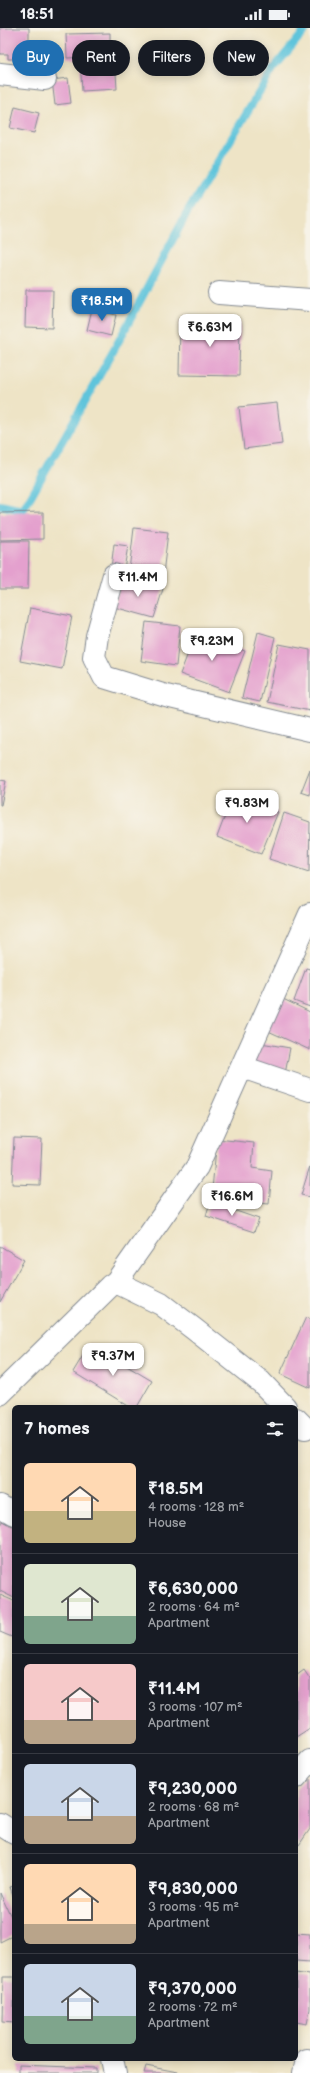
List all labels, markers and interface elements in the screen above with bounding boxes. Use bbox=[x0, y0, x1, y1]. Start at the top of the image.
text: 18:51 bbox=[20, 5, 54, 24]
chip: Buy bbox=[12, 40, 64, 76]
chip: Rent bbox=[72, 40, 130, 76]
chip: Filters bbox=[138, 40, 205, 76]
chip: New bbox=[213, 40, 269, 76]
pin: ₹18.5M bbox=[69, 288, 135, 322]
text: ₹18.5M bbox=[81, 293, 123, 309]
pin: ₹6.63M bbox=[177, 314, 243, 348]
text: ₹6.63M bbox=[188, 319, 232, 335]
pin: ₹11.4M bbox=[105, 564, 171, 598]
text: ₹11.4M bbox=[118, 569, 158, 585]
pin: ₹9.23M bbox=[179, 628, 245, 662]
text: ₹9.23M bbox=[190, 633, 234, 649]
pin: ₹9.83M bbox=[214, 790, 280, 824]
text: ₹9.83M bbox=[225, 795, 269, 811]
pin: ₹16.6M bbox=[199, 1183, 265, 1217]
text: ₹16.6M bbox=[211, 1188, 253, 1204]
pin: ₹9.37M bbox=[80, 1343, 146, 1377]
text: ₹9.37M bbox=[91, 1348, 135, 1364]
icon: filters bbox=[264, 1418, 286, 1440]
text: 7 homes bbox=[24, 1419, 90, 1439]
icon: home bbox=[56, 1479, 104, 1527]
text: ₹18.5M bbox=[148, 1479, 203, 1499]
text: 4 rooms · 128 m² bbox=[148, 1499, 244, 1515]
text: House bbox=[148, 1515, 186, 1531]
text: ₹6,630,000 bbox=[148, 1579, 238, 1599]
icon: home bbox=[56, 1580, 104, 1628]
text: 2 rooms · 64 m² bbox=[148, 1599, 240, 1615]
text: Apartment bbox=[148, 1615, 209, 1631]
text: ₹11.4M bbox=[148, 1679, 200, 1699]
icon: home bbox=[56, 1680, 104, 1728]
text: 3 rooms · 107 m² bbox=[148, 1699, 243, 1715]
text: Apartment bbox=[148, 1715, 209, 1731]
text: ₹9,230,000 bbox=[148, 1779, 237, 1799]
icon: home bbox=[56, 1780, 104, 1828]
text: 2 rooms · 68 m² bbox=[148, 1799, 239, 1815]
text: Apartment bbox=[148, 1815, 209, 1831]
text: ₹9,830,000 bbox=[148, 1879, 238, 1899]
icon: home bbox=[56, 1880, 104, 1928]
text: 3 rooms · 95 m² bbox=[148, 1899, 239, 1915]
text: Apartment bbox=[148, 1915, 209, 1931]
text: ₹9,370,000 bbox=[148, 1979, 237, 1999]
icon: home bbox=[56, 1980, 104, 2028]
text: 2 rooms · 72 m² bbox=[148, 1999, 238, 2015]
text: Apartment bbox=[148, 2015, 209, 2031]

